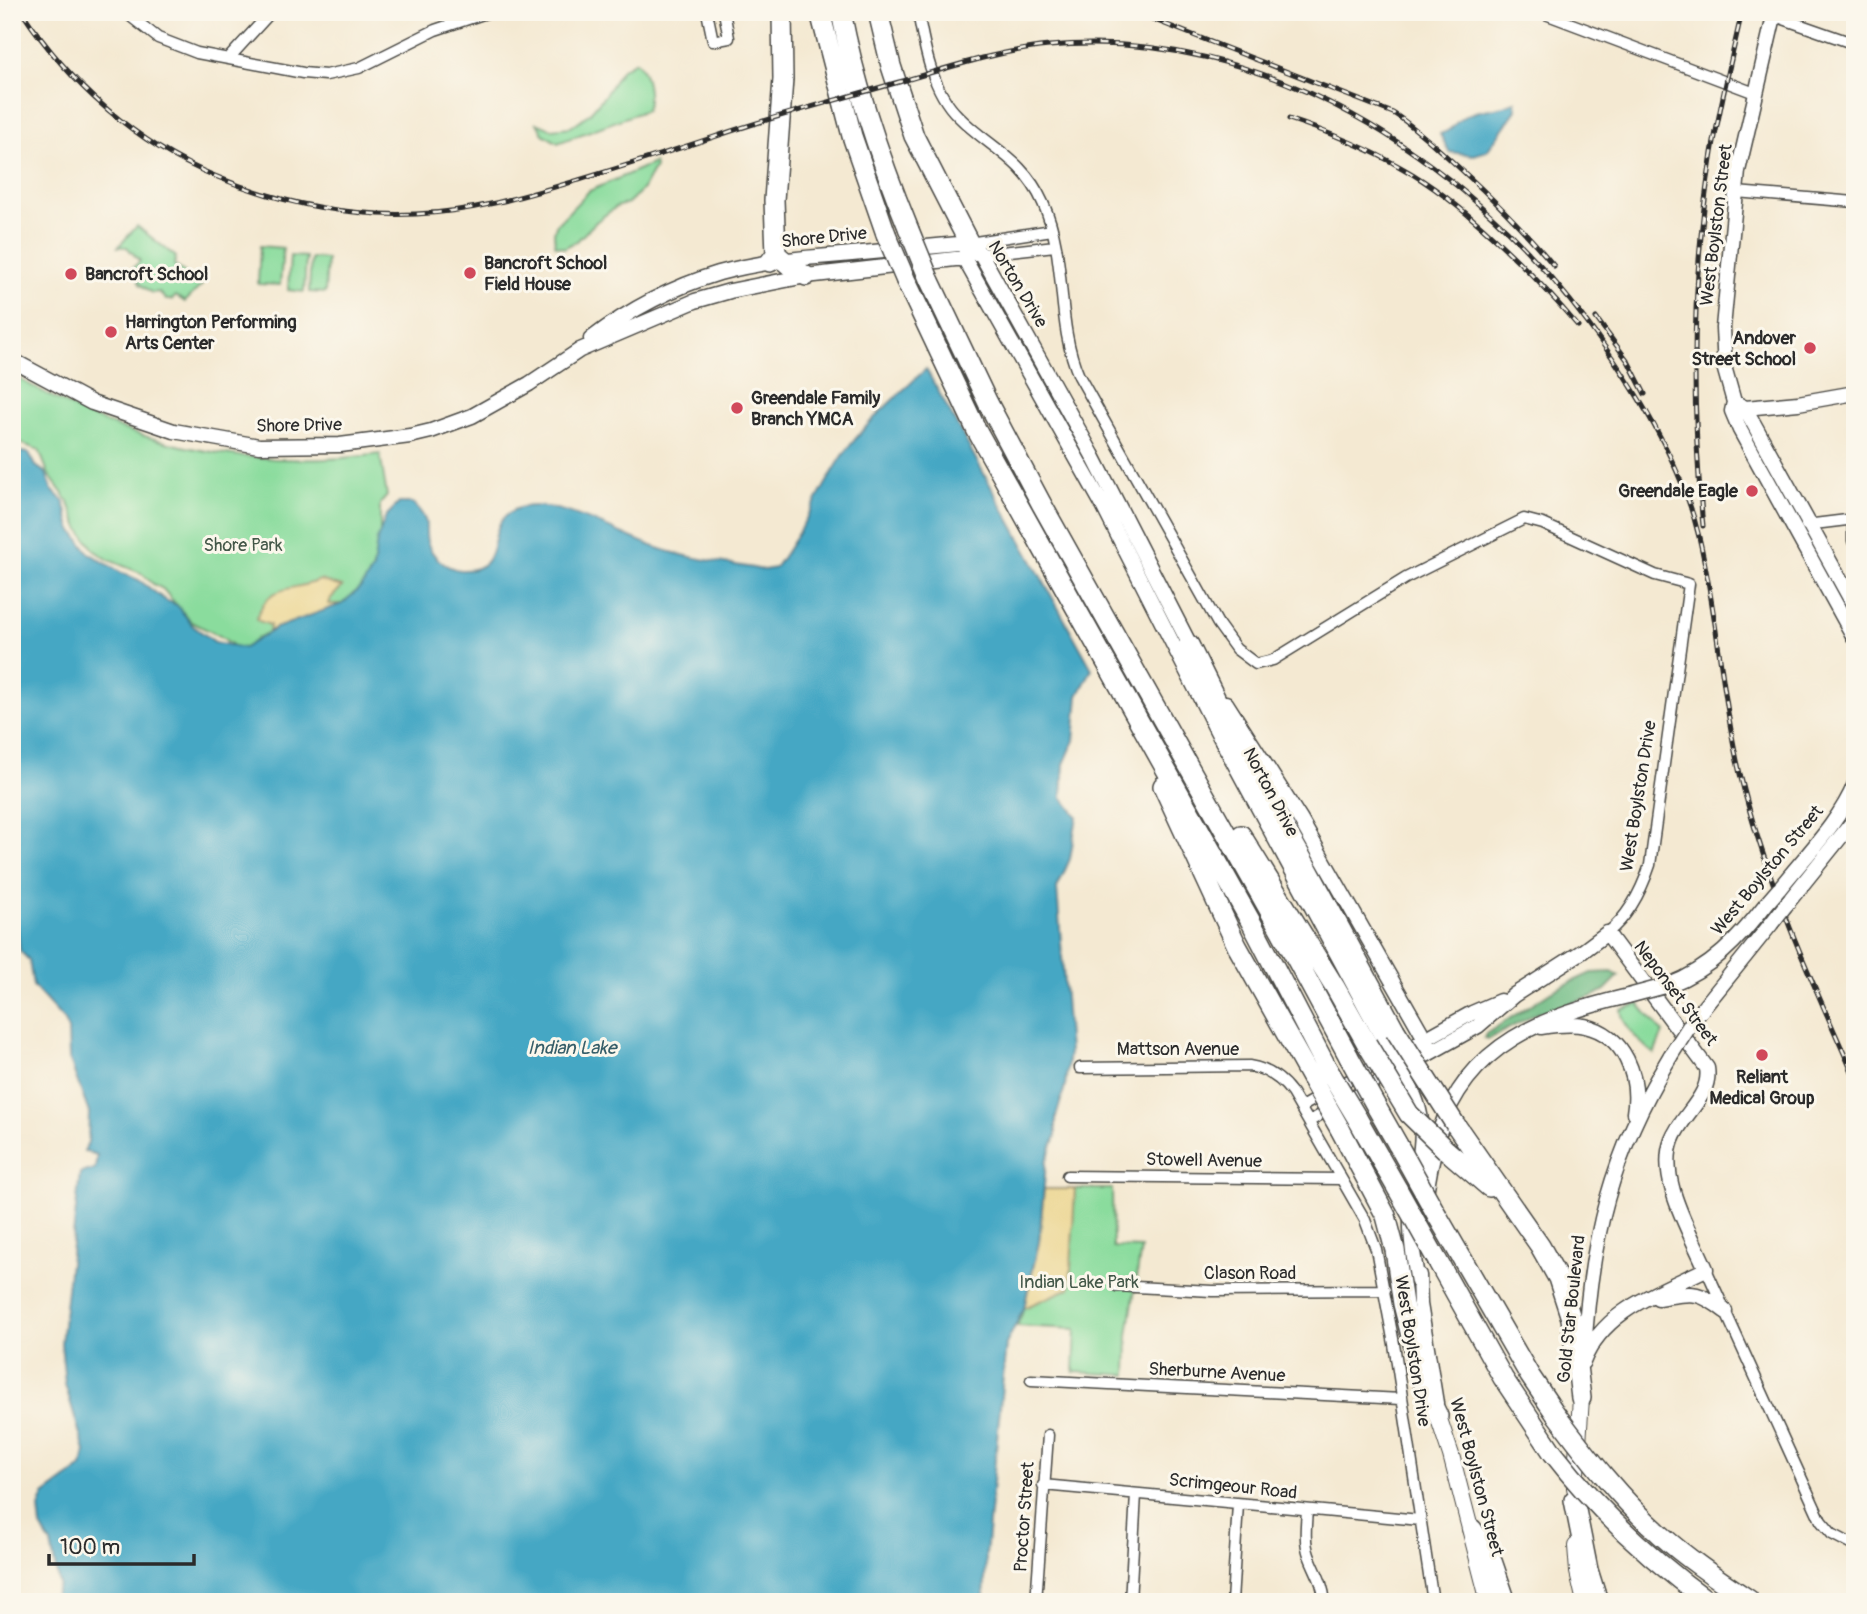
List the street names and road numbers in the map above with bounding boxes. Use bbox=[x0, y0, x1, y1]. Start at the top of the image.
street label: West Boylston Street bbox=[1695, 142, 1738, 307]
street label: Shore Drive bbox=[780, 222, 868, 253]
street label: Norton Drive bbox=[983, 237, 1053, 332]
street label: Shore Drive bbox=[256, 413, 342, 438]
street label: West Boylston Drive bbox=[1615, 719, 1662, 873]
street label: Norton Drive bbox=[1238, 744, 1304, 841]
street label: West Boylston Street bbox=[1706, 800, 1829, 940]
street label: Neponset Street bbox=[1629, 936, 1723, 1051]
street label: Mattson Avenue bbox=[1117, 1038, 1239, 1061]
street label: Stowell Avenue bbox=[1146, 1148, 1262, 1173]
street label: Gold Star Boulevard bbox=[1552, 1234, 1591, 1384]
street label: Clason Road bbox=[1204, 1262, 1296, 1285]
street label: West Boylston Drive bbox=[1389, 1274, 1436, 1428]
street label: Sherburne Avenue bbox=[1148, 1357, 1286, 1388]
street label: West Boylston Street bbox=[1444, 1395, 1509, 1560]
street label: Proctor Street bbox=[1009, 1460, 1040, 1573]
street label: Scrimgeour Road bbox=[1168, 1468, 1298, 1505]

